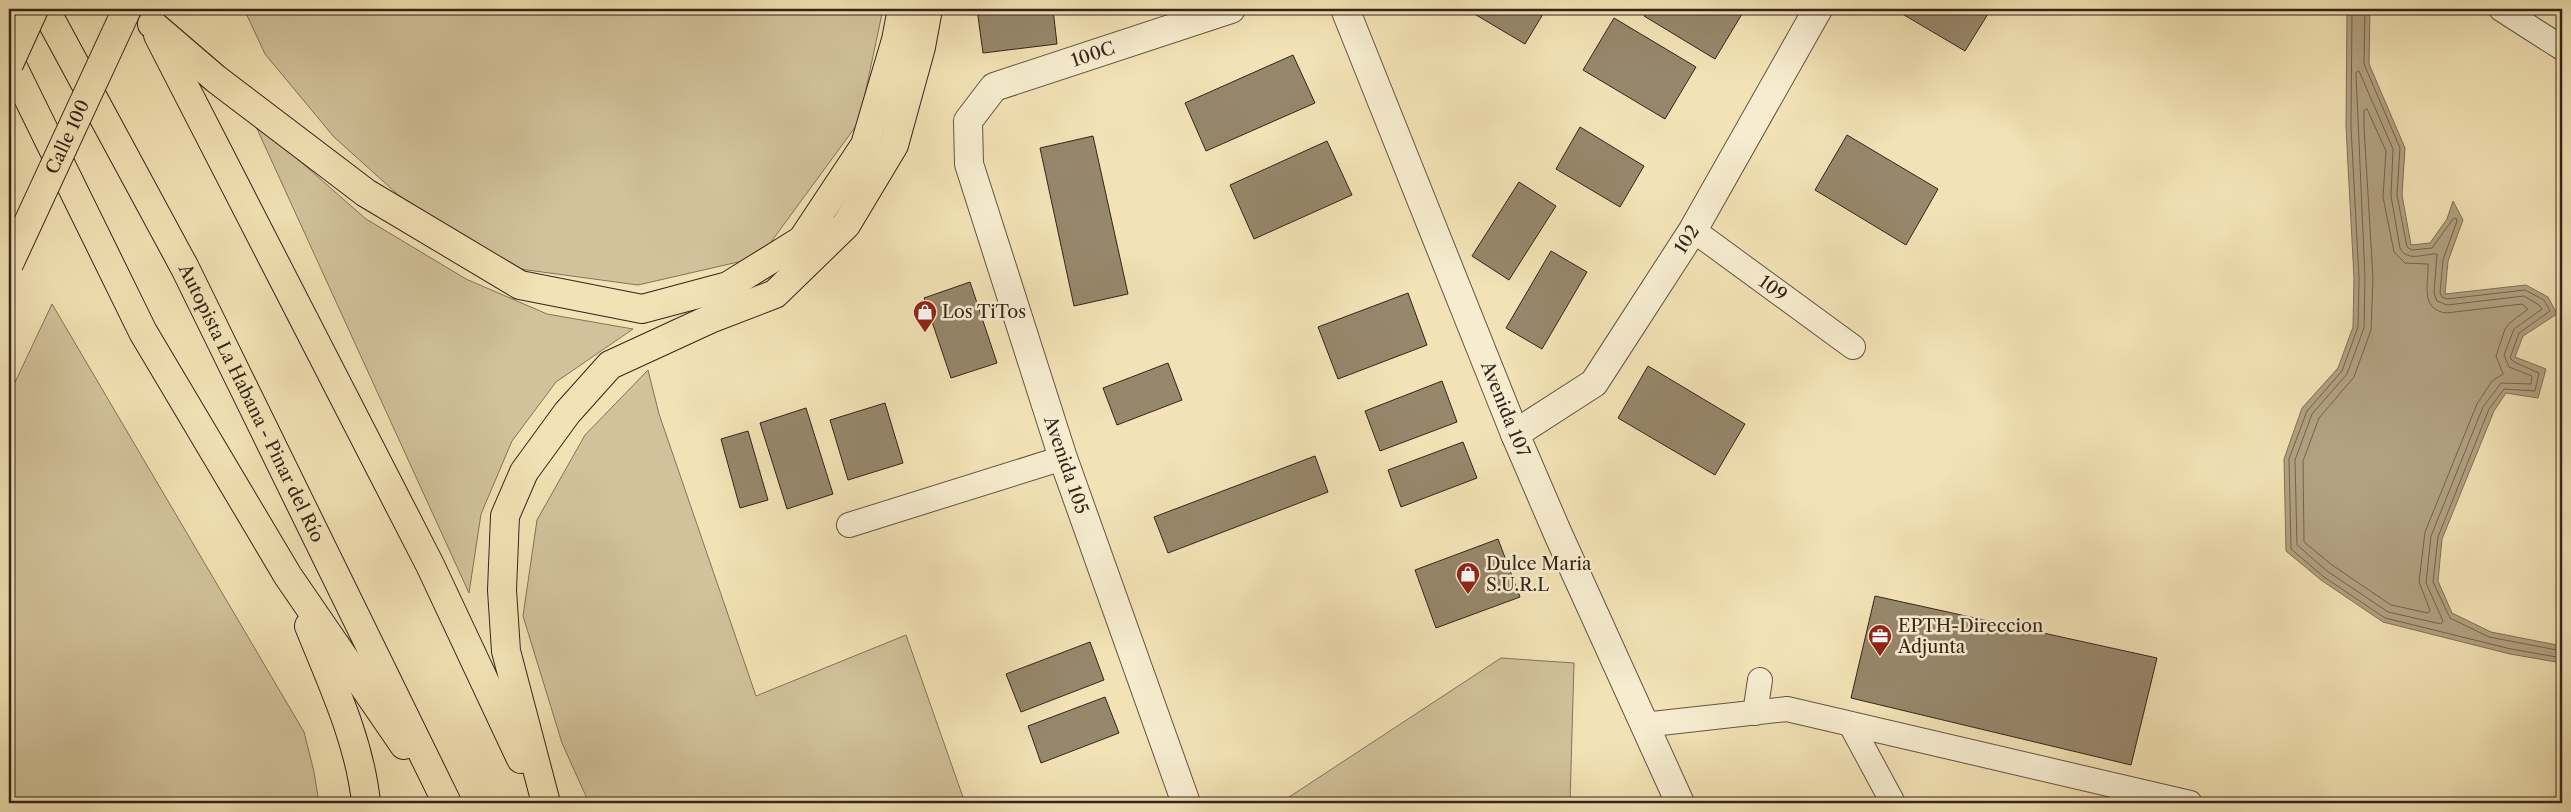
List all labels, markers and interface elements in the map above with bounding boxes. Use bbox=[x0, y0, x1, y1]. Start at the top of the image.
street label: 100C bbox=[1069, 37, 1118, 72]
street label: Calle 100 bbox=[41, 96, 94, 178]
street label: 102 bbox=[1670, 221, 1704, 258]
street label: Autopista La Habana - Pinar del Río bbox=[173, 260, 329, 546]
street label: 109 bbox=[1754, 271, 1791, 306]
shop icon: Los TiTos bbox=[912, 299, 938, 333]
place label: Los TiTos bbox=[942, 301, 1026, 323]
street label: Avenida 107 bbox=[1476, 357, 1535, 460]
street label: Avenida 105 bbox=[1039, 412, 1093, 517]
place label: Dulce Maria S.U.R.L bbox=[1486, 553, 1592, 596]
shop icon: Dulce Maria S.U.R.L bbox=[1455, 561, 1481, 595]
place label: EPTH-Direccion Adjunta bbox=[1897, 615, 2043, 658]
office icon: EPTH-Direccion Adjunta bbox=[1867, 623, 1893, 657]

